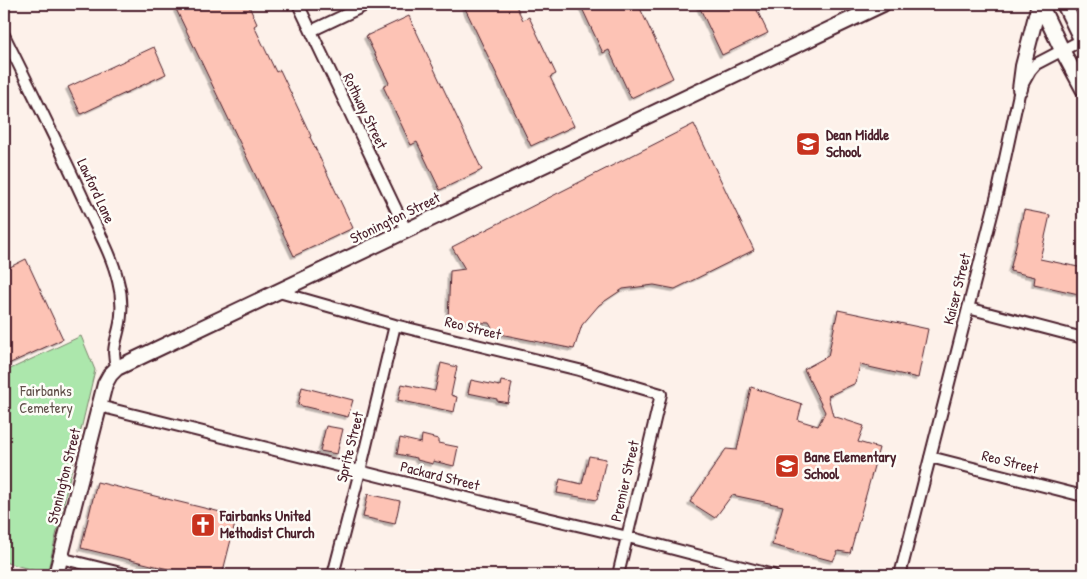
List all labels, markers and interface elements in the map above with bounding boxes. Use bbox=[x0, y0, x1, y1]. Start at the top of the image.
street label: Rothway Street bbox=[338, 69, 393, 153]
place label: Dean Middle School bbox=[826, 124, 889, 162]
school or university icon: Dean Middle School bbox=[795, 131, 821, 157]
street label: Lawford Lane bbox=[72, 155, 121, 227]
street label: Stonington Street bbox=[346, 186, 444, 248]
street label: Kaiser Street bbox=[937, 250, 976, 327]
street label: Reo Street bbox=[443, 310, 504, 345]
park label: Fairbanks Cemetery bbox=[19, 380, 73, 418]
street label: Sprite Street bbox=[331, 409, 369, 484]
street label: Stonington Street bbox=[41, 425, 86, 526]
street label: Premier Street bbox=[605, 437, 644, 524]
street label: Reo Street bbox=[980, 444, 1041, 479]
place label: Bane Elementary School bbox=[804, 446, 897, 484]
school or university icon: Bane Elementary School bbox=[774, 453, 800, 479]
street label: Packard Street bbox=[398, 456, 483, 496]
place label: Fairbanks United Methodist Church bbox=[219, 505, 315, 543]
church icon: Fairbanks United Methodist Church bbox=[190, 512, 216, 538]

